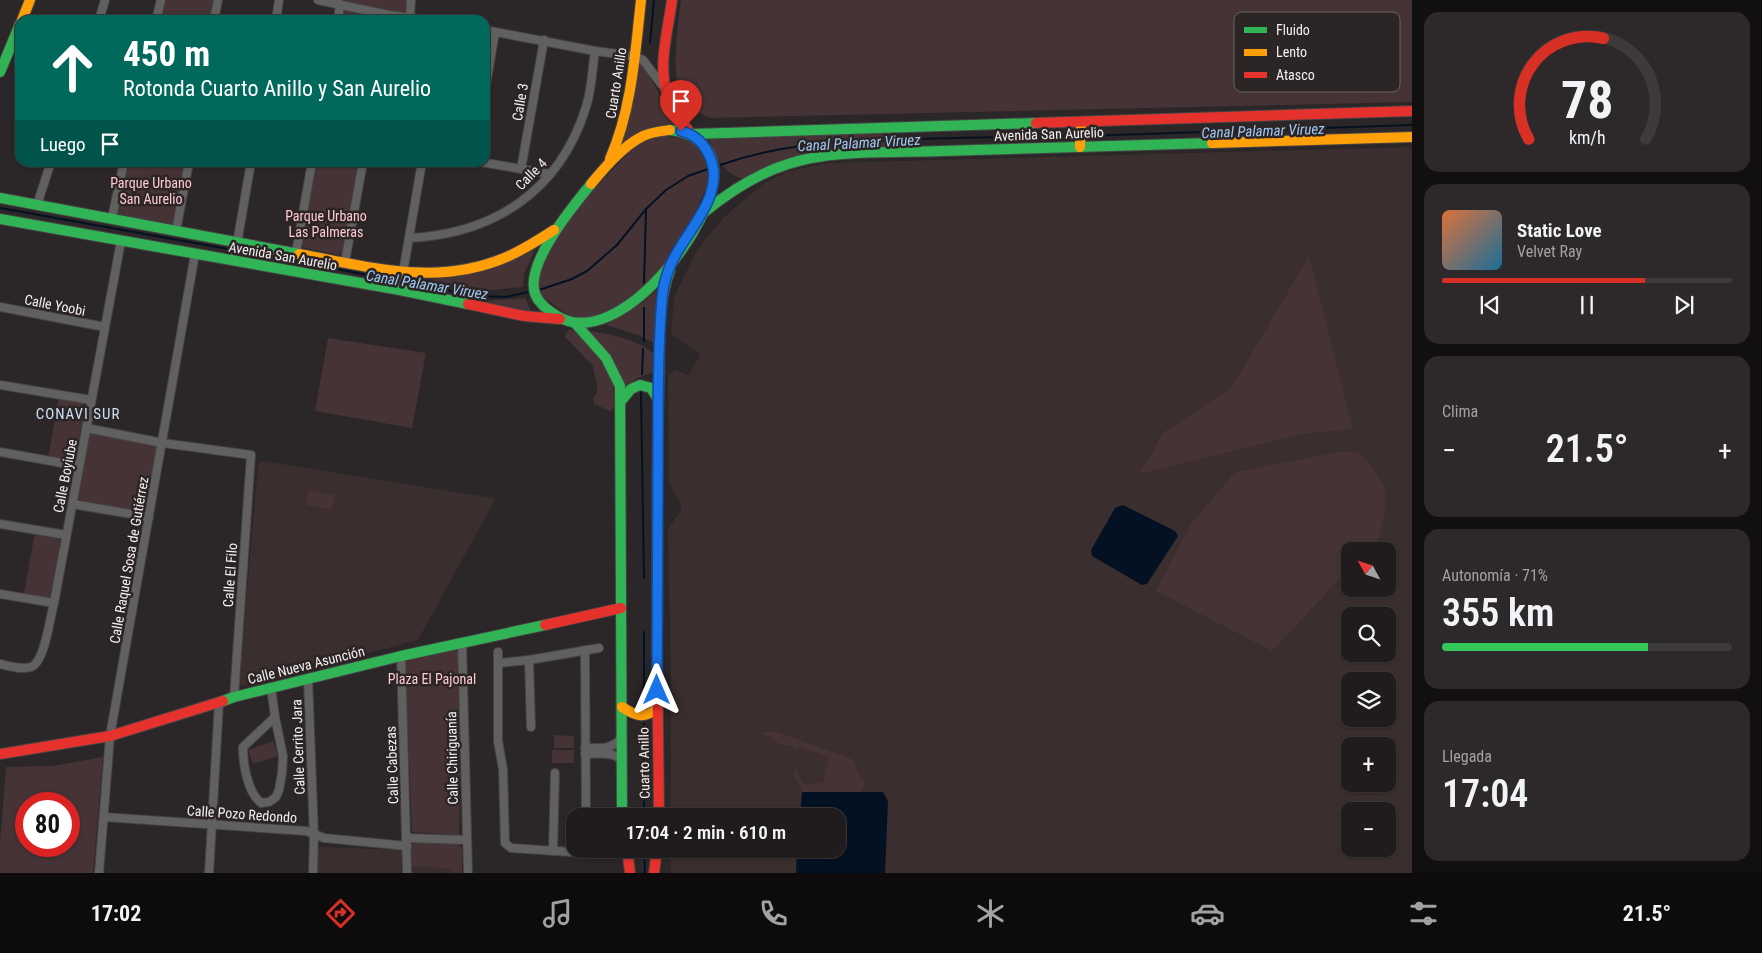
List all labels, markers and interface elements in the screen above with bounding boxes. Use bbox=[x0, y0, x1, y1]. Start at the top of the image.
legend bbox=[1234, 12, 1400, 92]
text: Fluido bbox=[1276, 22, 1310, 38]
text: 450 m bbox=[123, 34, 210, 75]
icon: ahead bbox=[40, 35, 105, 100]
text: Lento bbox=[1276, 44, 1307, 60]
street label: Cuarto Anillo bbox=[602, 46, 630, 120]
text: Atasco bbox=[1276, 67, 1315, 83]
text: 78 bbox=[1561, 70, 1613, 131]
text: Rotonda Cuarto Anillo y San Aurelio bbox=[123, 76, 431, 101]
pin bbox=[660, 80, 702, 131]
street label: Calle 3 bbox=[509, 82, 531, 122]
icon: arrive bbox=[667, 87, 695, 115]
water label: Canal Palamar Viruez bbox=[1201, 120, 1325, 142]
street label: Avenida San Aurelio bbox=[994, 124, 1104, 144]
text: km/h bbox=[1569, 127, 1605, 148]
icon: arrive bbox=[96, 130, 124, 158]
water label: Canal Palamar Viruez bbox=[797, 131, 922, 155]
text: Luego bbox=[40, 133, 86, 156]
street label: Calle 4 bbox=[512, 155, 550, 193]
park label: Parque Urbano San Aurelio bbox=[110, 175, 192, 207]
park label: Parque Urbano Las Palmeras bbox=[285, 208, 367, 240]
text: Static Love bbox=[1517, 219, 1602, 242]
street label: Avenida San Aurelio bbox=[227, 239, 339, 273]
text: Velvet Ray bbox=[1517, 242, 1582, 261]
water label: Canal Palamar Viruez bbox=[365, 266, 490, 304]
street label: Calle Yoobi bbox=[23, 291, 87, 319]
icon: previous bbox=[1476, 291, 1504, 319]
icon: pause bbox=[1573, 291, 1601, 319]
icon: next bbox=[1670, 291, 1698, 319]
text: Clima bbox=[1442, 402, 1478, 421]
district label: CONAVI SUR bbox=[36, 405, 120, 423]
text: 21.5° bbox=[1546, 427, 1628, 471]
text: − bbox=[1442, 434, 1456, 467]
text: + bbox=[1718, 434, 1732, 467]
street label: Calle Boyiube bbox=[50, 437, 80, 514]
street label: Calle Raquel Sosa de Gutiérrez bbox=[106, 475, 152, 645]
street label: Calle El Filo bbox=[220, 542, 240, 608]
north arrow bbox=[1341, 542, 1396, 598]
map controls bbox=[1341, 542, 1396, 857]
text: Autonomía · 71% bbox=[1442, 566, 1548, 585]
text: 355 km bbox=[1442, 591, 1554, 635]
button: search bbox=[1341, 607, 1396, 662]
street label: Calle Nueva Asunción bbox=[246, 643, 366, 687]
position arrow bbox=[630, 663, 682, 715]
park label: Plaza El Pajonal bbox=[388, 671, 476, 687]
button: layers bbox=[1341, 672, 1396, 727]
street label: Calle Cerrito Jara bbox=[288, 699, 308, 795]
street label: Calle Chiriguanía bbox=[443, 711, 461, 805]
street label: Calle Cabezas bbox=[383, 726, 401, 804]
street label: Cuarto Anillo bbox=[635, 727, 653, 799]
button: + bbox=[1341, 737, 1396, 792]
text: Llegada bbox=[1442, 747, 1492, 766]
text: 17:04 bbox=[1442, 772, 1528, 816]
speed limit sign: 80 bbox=[15, 792, 80, 857]
street label: Calle Pozo Redondo bbox=[186, 802, 298, 826]
button: − bbox=[1341, 802, 1396, 857]
text: 17:04 · 2 min · 610 m bbox=[626, 821, 786, 844]
icon: directions bbox=[323, 896, 358, 931]
icon: music bbox=[540, 896, 575, 931]
icon: phone bbox=[756, 896, 791, 931]
icon: climate bbox=[973, 896, 1008, 931]
icon: car bbox=[1190, 896, 1225, 931]
icon: filters bbox=[1406, 896, 1441, 931]
text: 17:02 bbox=[91, 901, 141, 926]
text: 21.5° bbox=[1623, 901, 1671, 926]

